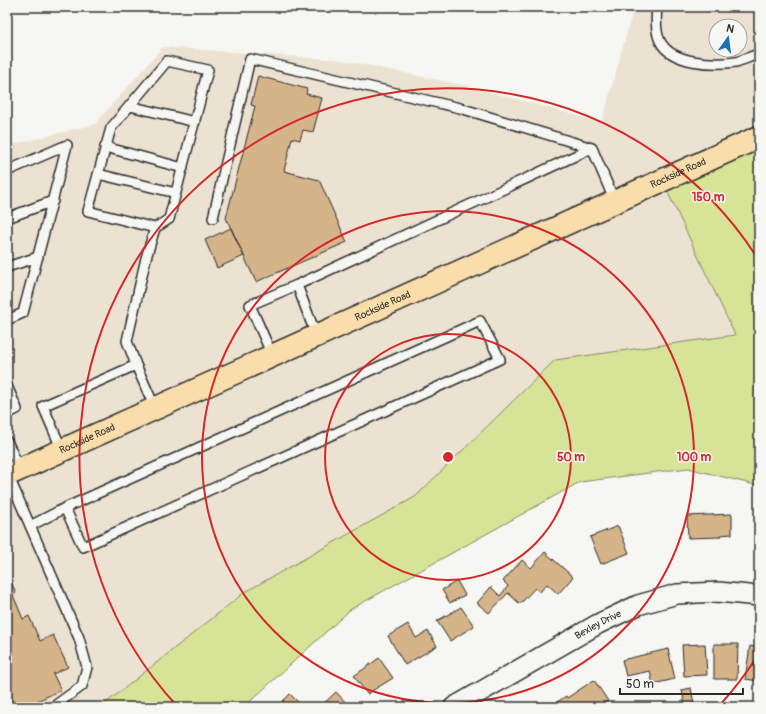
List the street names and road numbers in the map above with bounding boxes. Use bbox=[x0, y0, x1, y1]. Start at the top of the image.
street label: Rockside Road bbox=[649, 156, 708, 191]
street label: Rockside Road bbox=[353, 288, 412, 324]
street label: Rockside Road bbox=[58, 421, 117, 457]
street label: Bexley Drive bbox=[573, 608, 623, 642]

